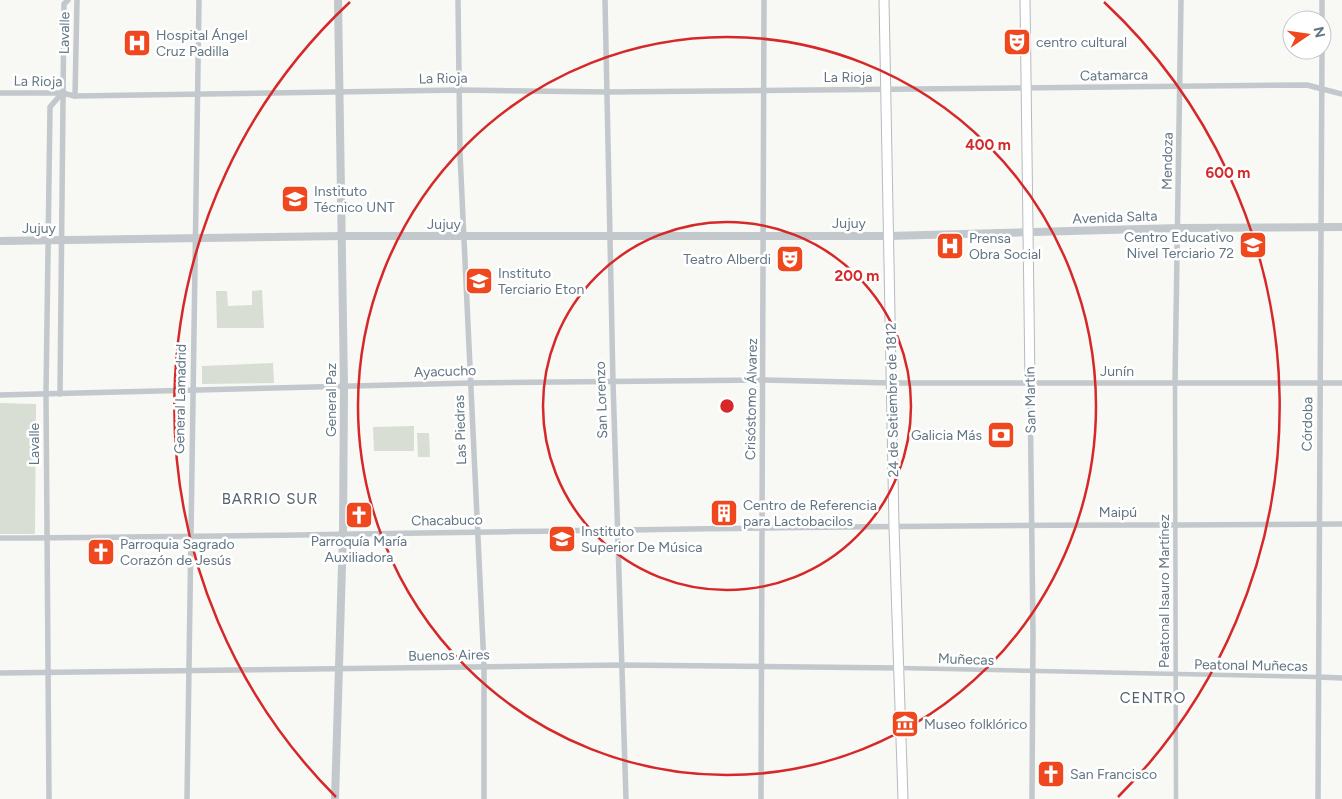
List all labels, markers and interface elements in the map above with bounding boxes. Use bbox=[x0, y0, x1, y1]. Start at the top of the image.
north arrow bbox=[1282, 10, 1332, 60]
street label: Lavalle bbox=[56, 11, 73, 54]
text: N bbox=[1310, 25, 1329, 39]
place label: Hospital Ángel Cruz Padilla bbox=[156, 27, 248, 60]
theatre icon: centro cultural bbox=[1002, 27, 1032, 57]
hospital icon: Hospital Ángel Cruz Padilla bbox=[122, 28, 152, 58]
place label: centro cultural bbox=[1036, 34, 1127, 51]
street label: Catamarca bbox=[1080, 66, 1148, 85]
street label: La Rioja bbox=[824, 69, 872, 86]
street label: La Rioja bbox=[418, 70, 468, 87]
street label: La Rioja bbox=[13, 73, 63, 90]
street label: Mendoza bbox=[1158, 132, 1177, 190]
text: 400 m bbox=[965, 136, 1011, 154]
text: 600 m bbox=[1206, 164, 1250, 182]
place label: Instituto Técnico UNT bbox=[314, 183, 395, 216]
school or university icon: Instituto Técnico UNT bbox=[280, 184, 310, 214]
street label: Avenida Salta bbox=[1072, 208, 1158, 227]
street label: Jujuy bbox=[832, 215, 867, 232]
street label: Jujuy bbox=[427, 216, 462, 233]
street label: Jujuy bbox=[22, 220, 57, 237]
place label: Centro Educativo Nivel Terciario 72 bbox=[1124, 229, 1234, 262]
place label: Prensa Obra Social bbox=[969, 230, 1041, 263]
school or university icon: Centro Educativo Nivel Terciario 72 bbox=[1238, 230, 1268, 260]
hospital icon: Prensa Obra Social bbox=[935, 231, 965, 261]
theatre icon: Teatro Alberdi bbox=[775, 244, 805, 274]
place label: Teatro Alberdi bbox=[683, 251, 771, 268]
place label: Instituto Terciario Eton bbox=[498, 265, 584, 298]
school or university icon: Instituto Terciario Eton bbox=[464, 266, 494, 296]
text: 200 m bbox=[835, 267, 879, 285]
street label: 24 de Setiembre de 1812 bbox=[883, 322, 902, 478]
street label: Crisóstomo Álvarez bbox=[742, 338, 761, 460]
street label: General Lamadrid bbox=[171, 344, 190, 454]
street label: San Lorenzo bbox=[592, 361, 611, 439]
street label: Ayacucho bbox=[413, 362, 477, 381]
street label: General Paz bbox=[323, 363, 340, 437]
street label: Junín bbox=[1100, 363, 1134, 380]
street label: San Martín bbox=[1021, 366, 1040, 434]
street label: Las Piedras bbox=[451, 395, 470, 465]
centre of rings bbox=[718, 397, 736, 415]
street label: Córdoba bbox=[1299, 397, 1316, 451]
bank icon: Galicia Más bbox=[986, 420, 1016, 450]
street label: Lavalle bbox=[26, 422, 43, 465]
place label: Galicia Más bbox=[911, 427, 982, 444]
district label: BARRIO SUR bbox=[222, 490, 318, 508]
place label: Centro de Referencia para Lactobacilos bbox=[743, 497, 877, 530]
building icon: Centro de Referencia para Lactobacilos bbox=[709, 498, 739, 528]
church icon: Parroquía María Auxiliadora bbox=[344, 500, 374, 530]
street label: Maipú bbox=[1099, 504, 1137, 521]
street label: Chacabuco bbox=[411, 511, 483, 530]
street label: Peatonal Isauro Martínez bbox=[1156, 514, 1173, 668]
place label: Instituto Superior De Música bbox=[581, 523, 703, 556]
school or university icon: Instituto Superior De Música bbox=[547, 524, 577, 554]
place label: Parroquía María Auxiliadora bbox=[311, 533, 407, 566]
place label: Parroquia Sagrado Corazón de Jesús bbox=[120, 536, 235, 569]
church icon: Parroquia Sagrado Corazón de Jesús bbox=[86, 537, 116, 567]
street label: Buenos Aires bbox=[408, 646, 490, 665]
street label: Muñecas bbox=[938, 650, 994, 669]
street label: Peatonal Muñecas bbox=[1194, 656, 1308, 675]
district label: CENTRO bbox=[1120, 689, 1186, 707]
museum icon: Museo folklórico bbox=[890, 709, 920, 739]
place label: Museo folklórico bbox=[924, 716, 1027, 733]
church icon: San Francisco bbox=[1036, 759, 1066, 789]
place label: San Francisco bbox=[1070, 766, 1157, 783]

